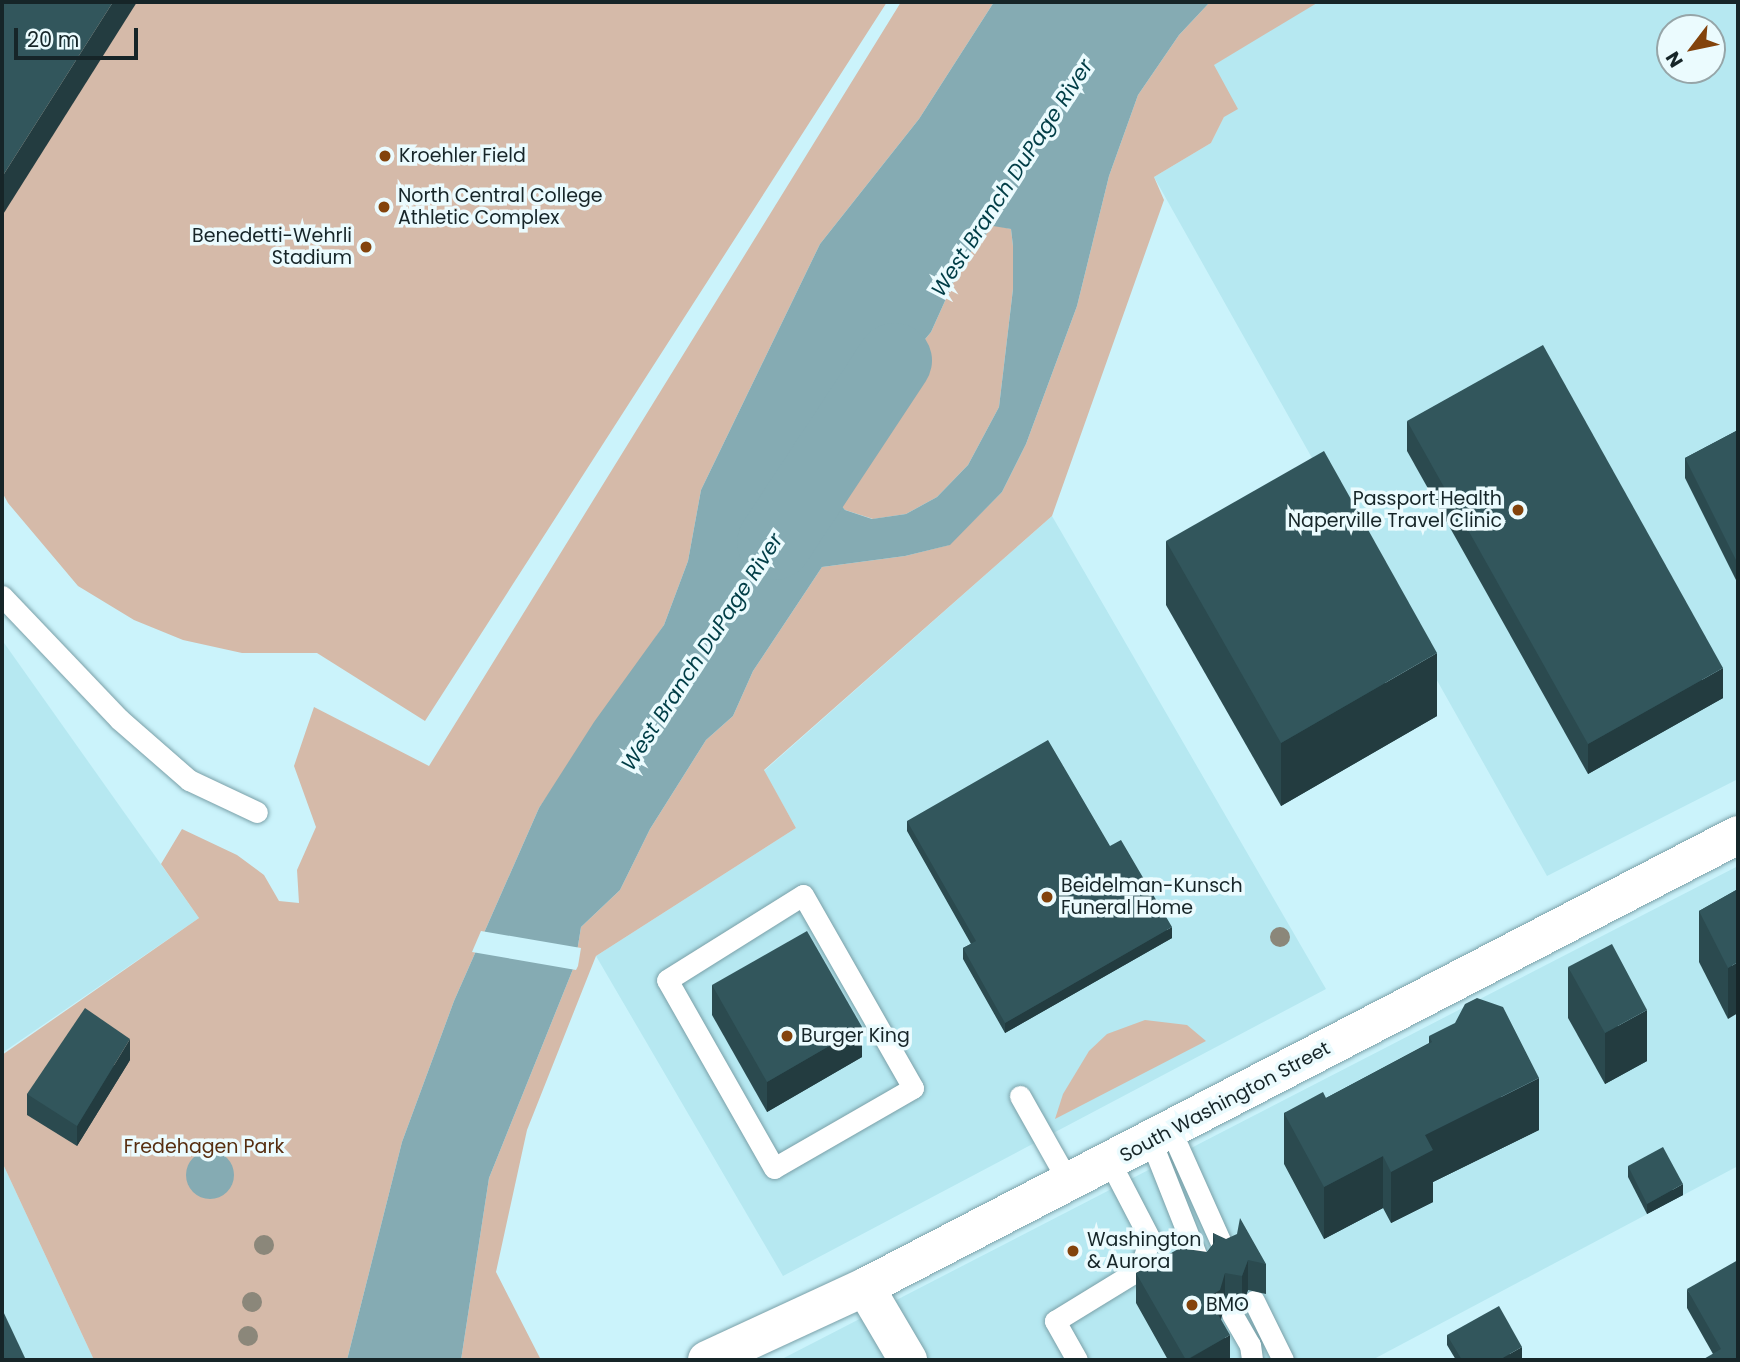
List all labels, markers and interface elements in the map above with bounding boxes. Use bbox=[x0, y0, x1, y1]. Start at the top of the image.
scale bar bbox=[18, 14, 142, 58]
north arrow bbox=[1656, 14, 1726, 84]
text: 20 m bbox=[27, 25, 80, 54]
text: N bbox=[1659, 46, 1690, 73]
water label: West Branch DuPage River bbox=[926, 55, 1098, 301]
place label: Kroehler Field bbox=[399, 145, 526, 167]
marker: Kroehler Field bbox=[377, 148, 393, 164]
place label: North Central College Athletic Complex bbox=[398, 185, 603, 229]
marker: North Central College Athletic Complex bbox=[376, 199, 392, 215]
place label: Benedetti-Wehrli Stadium bbox=[192, 225, 352, 269]
marker: Benedetti-Wehrli Stadium bbox=[358, 239, 374, 255]
place label: Passport Health Naperville Travel Clinic bbox=[1288, 488, 1502, 532]
marker: Passport Health Naperville Travel Clinic bbox=[1508, 500, 1528, 520]
water label: West Branch DuPage River bbox=[616, 529, 788, 775]
place label: Beidelman-Kunsch Funeral Home bbox=[1061, 875, 1243, 919]
marker: Beidelman-Kunsch Funeral Home bbox=[1039, 889, 1055, 905]
place label: Burger King bbox=[801, 1025, 910, 1047]
marker: Burger King bbox=[779, 1028, 795, 1044]
street label: South Washington Street bbox=[1116, 1037, 1334, 1167]
park label: Fredehagen Park bbox=[124, 1136, 284, 1158]
place label: Washington & Aurora bbox=[1087, 1229, 1201, 1273]
marker: Washington & Aurora bbox=[1065, 1243, 1081, 1259]
place label: BMO bbox=[1206, 1294, 1249, 1316]
marker: BMO bbox=[1184, 1297, 1200, 1313]

